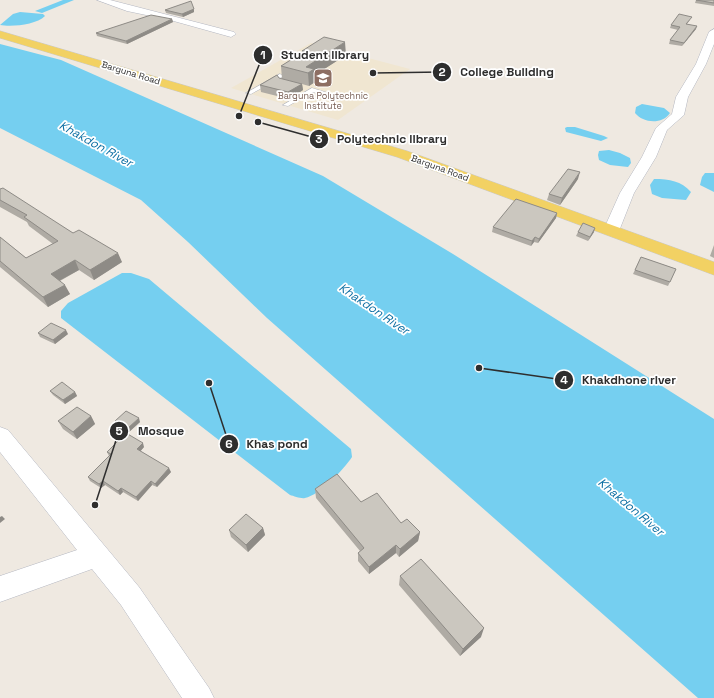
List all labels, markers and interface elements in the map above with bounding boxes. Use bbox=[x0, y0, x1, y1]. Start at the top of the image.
callout: Student library bbox=[253, 43, 378, 67]
text: 1 bbox=[260, 47, 266, 63]
text: Student library bbox=[281, 47, 369, 63]
street label: Barguna Road bbox=[100, 58, 162, 88]
callout: College Building bbox=[432, 60, 562, 84]
text: 2 bbox=[438, 64, 446, 80]
text: College Building bbox=[460, 64, 554, 80]
school or university icon: Barguna Polytechnic Institute bbox=[312, 67, 334, 89]
place label: Barguna Polytechnic Institute bbox=[278, 90, 368, 112]
water label: Khakdon River bbox=[56, 117, 137, 172]
callout: Polytechnic library bbox=[309, 127, 455, 151]
text: 3 bbox=[315, 131, 323, 147]
text: Polytechnic library bbox=[337, 131, 447, 147]
street label: Barguna Road bbox=[409, 152, 471, 184]
water label: Khakdon River bbox=[336, 280, 414, 339]
callout: Khakdhone river bbox=[554, 368, 684, 392]
text: 4 bbox=[560, 372, 568, 388]
text: Khakdhone river bbox=[582, 372, 676, 388]
callout: Mosque bbox=[109, 419, 192, 443]
text: 5 bbox=[115, 423, 123, 439]
text: Mosque bbox=[138, 423, 184, 439]
callout: Khas pond bbox=[219, 432, 316, 456]
text: 6 bbox=[225, 436, 233, 452]
text: Khas pond bbox=[246, 436, 308, 452]
water label: Khakdon River bbox=[595, 475, 669, 540]

